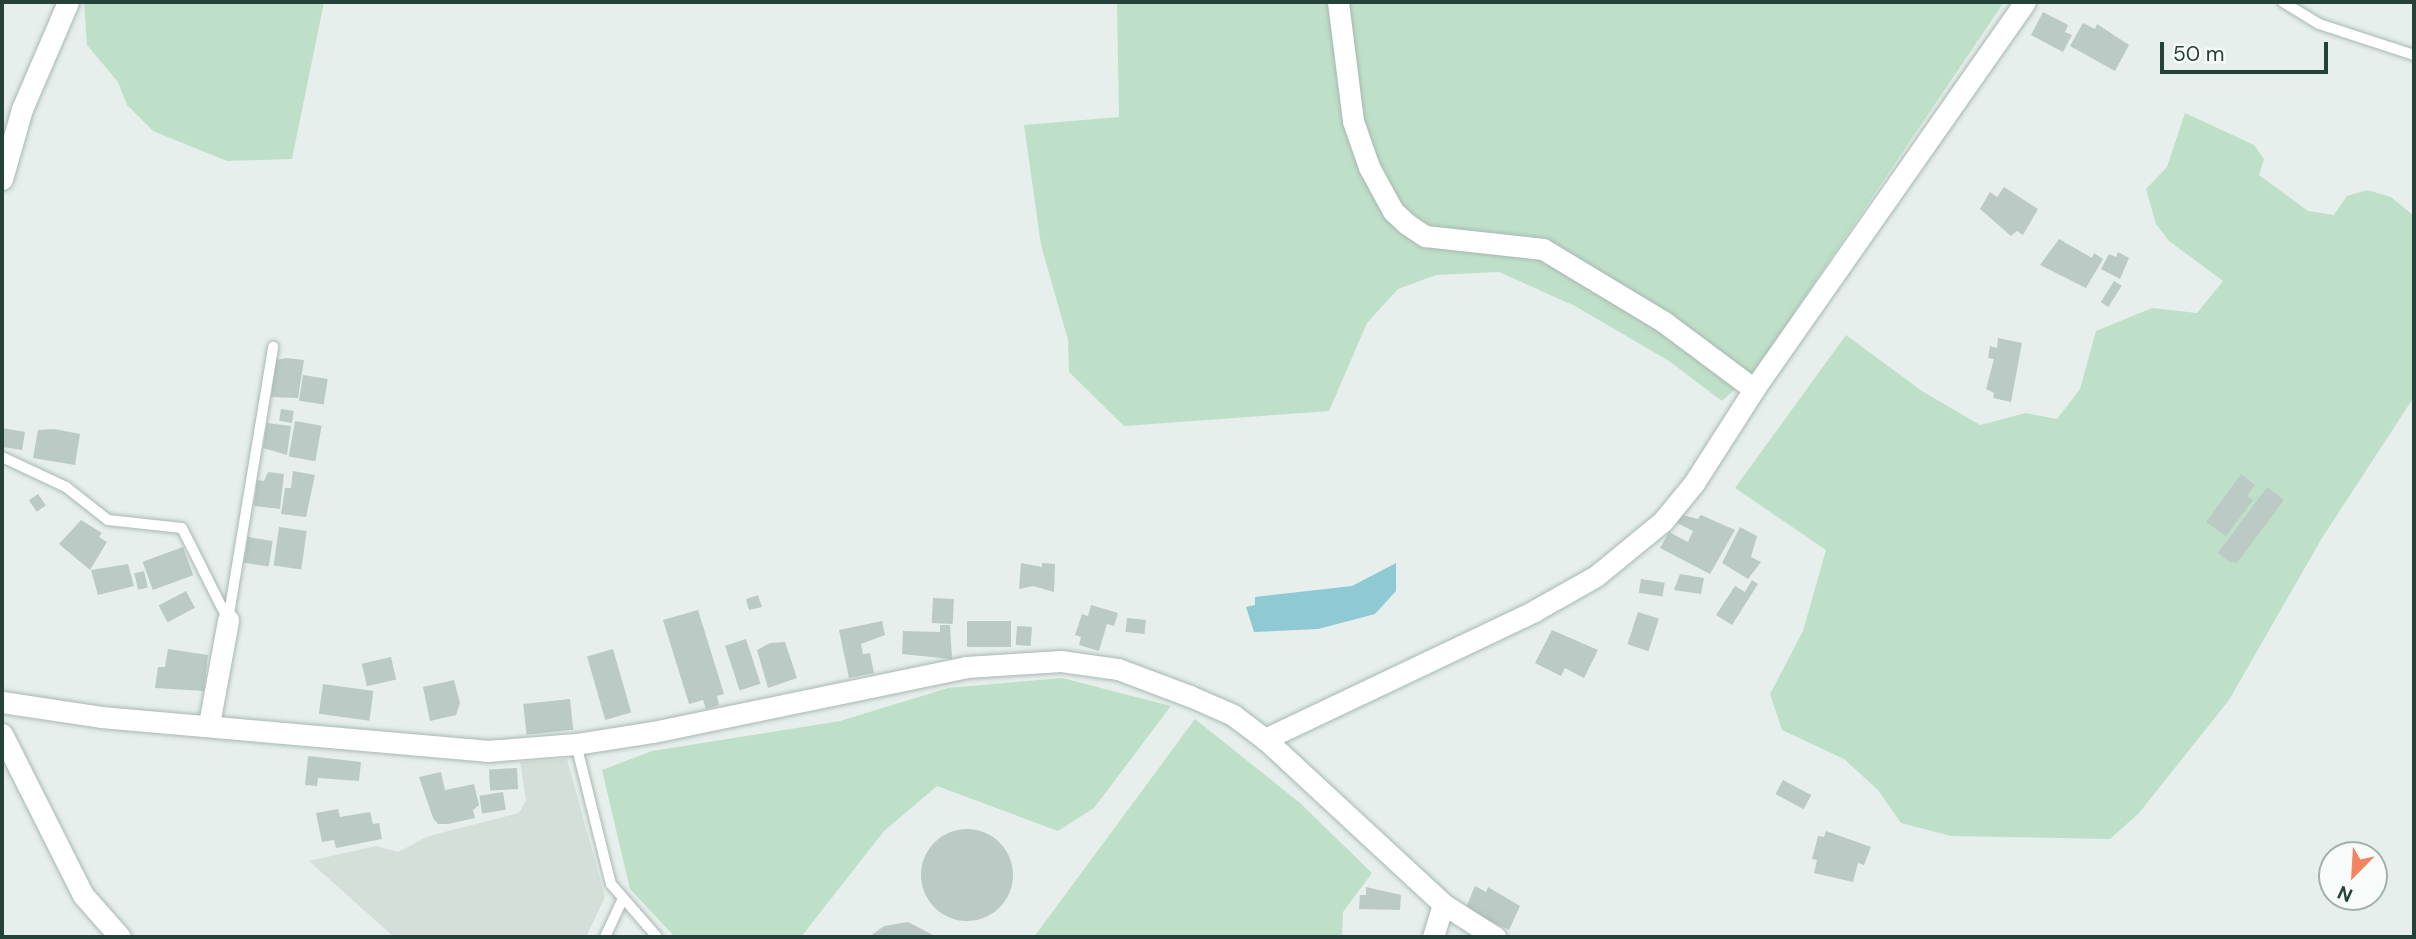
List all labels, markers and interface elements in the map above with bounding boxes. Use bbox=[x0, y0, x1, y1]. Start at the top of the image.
scale bar bbox=[2164, 28, 2332, 72]
text: 50 m bbox=[2173, 40, 2224, 68]
north arrow bbox=[2318, 841, 2388, 911]
text: N bbox=[2334, 880, 2356, 908]

